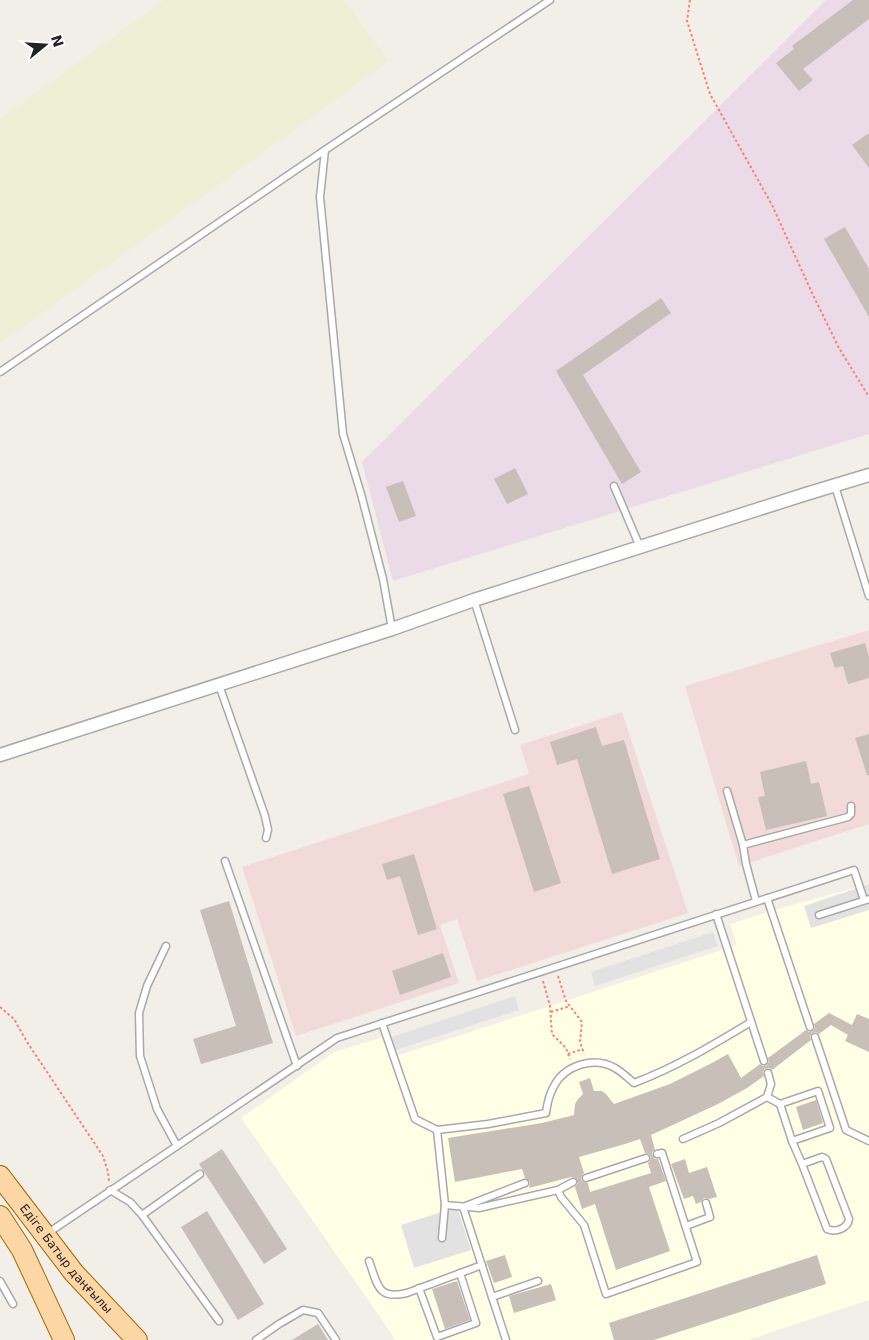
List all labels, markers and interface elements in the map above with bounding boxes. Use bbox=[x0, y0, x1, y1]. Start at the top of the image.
north arrow bbox=[20, 20, 70, 70]
text: N bbox=[48, 33, 67, 49]
street label: Едіге Батыр даңғылы bbox=[17, 1201, 115, 1316]

